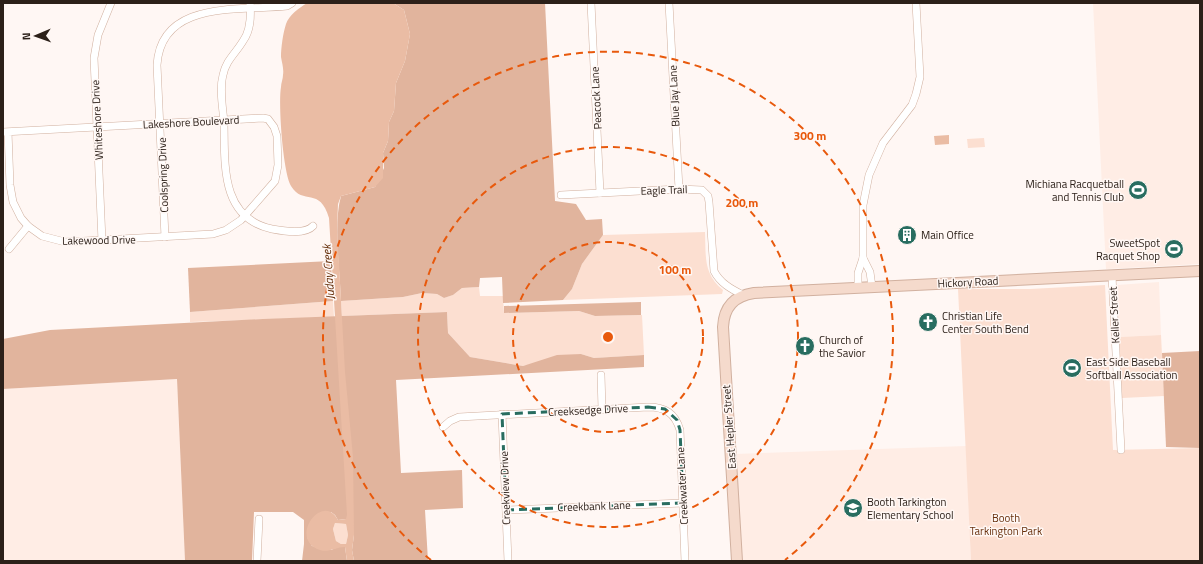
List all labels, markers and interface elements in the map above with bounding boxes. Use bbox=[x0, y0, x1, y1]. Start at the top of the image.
north arrow bbox=[16, 16, 56, 56]
text: N bbox=[18, 32, 34, 40]
street label: Blue Jay Lane bbox=[664, 64, 684, 127]
street label: Peacock Lane bbox=[586, 66, 606, 130]
street label: Whiteshore Drive bbox=[87, 79, 107, 160]
street label: Lakeshore Boulevard bbox=[142, 111, 240, 133]
text: 300 m bbox=[794, 126, 826, 145]
street label: Coolspring Drive bbox=[154, 137, 172, 213]
place label: Michiana Racquetball and Tennis Club bbox=[1025, 176, 1124, 205]
sports icon: Michiana Racquetball and Tennis Club bbox=[1127, 179, 1149, 201]
street label: Eagle Trail bbox=[640, 181, 688, 199]
text: 200 m bbox=[726, 193, 758, 212]
building icon: Main Office bbox=[896, 224, 918, 246]
place label: Main Office bbox=[921, 227, 974, 243]
street label: Lakewood Drive bbox=[62, 231, 136, 249]
place label: SweetSpot Racquet Shop bbox=[1096, 235, 1160, 264]
sports icon: SweetSpot Racquet Shop bbox=[1163, 238, 1185, 260]
water label: Juday Creek bbox=[316, 242, 339, 300]
text: 100 m bbox=[659, 260, 691, 279]
street label: Hickory Road bbox=[937, 272, 999, 292]
street label: Keller Street bbox=[1105, 286, 1123, 344]
place label: Christian Life Center South Bend bbox=[942, 308, 1029, 337]
church icon: Christian Life Center South Bend bbox=[917, 311, 939, 333]
centre of rings bbox=[601, 330, 615, 344]
place label: Church of the Savior bbox=[819, 332, 866, 361]
church icon: Church of the Savior bbox=[794, 335, 816, 357]
place label: East Side Baseball Softball Association bbox=[1086, 354, 1177, 383]
sports icon: East Side Baseball Softball Association bbox=[1061, 357, 1083, 379]
street label: East Hepler Street bbox=[718, 384, 740, 470]
street label: Creeksedge Drive bbox=[548, 400, 629, 420]
street label: Creekwater Lane bbox=[672, 446, 692, 525]
street label: Creekview Drive bbox=[496, 450, 514, 525]
place label: Booth Tarkington Elementary School bbox=[867, 494, 954, 523]
street label: Creekbank Lane bbox=[557, 497, 631, 515]
school or university icon: Booth Tarkington Elementary School bbox=[842, 497, 864, 519]
park label: Booth Tarkington Park bbox=[970, 510, 1043, 539]

